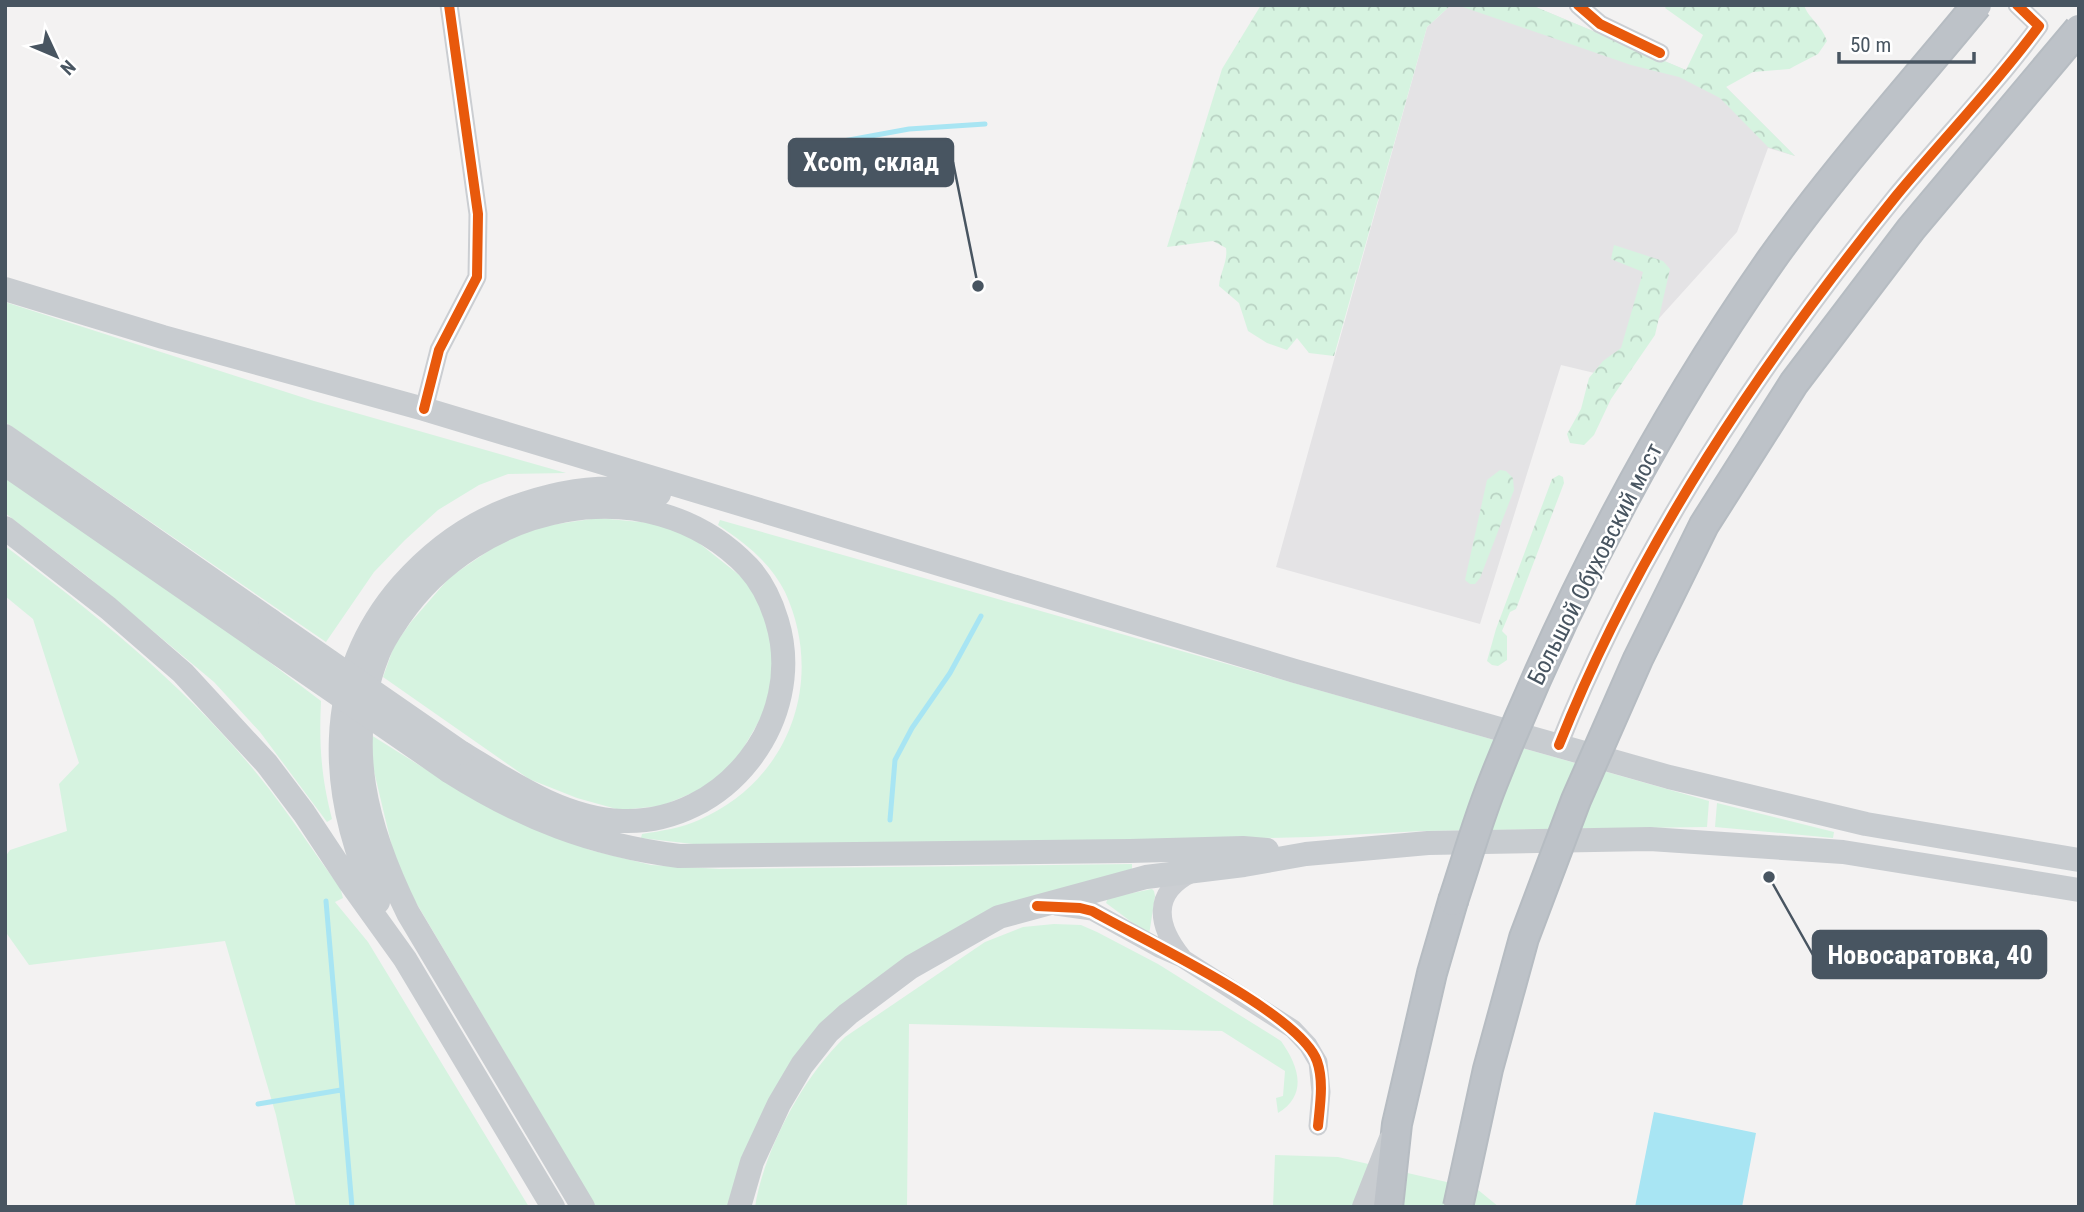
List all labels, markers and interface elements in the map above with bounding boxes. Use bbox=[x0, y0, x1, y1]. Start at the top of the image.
north arrow bbox=[21, 21, 91, 91]
scale bar bbox=[1839, 21, 1974, 65]
text: 50 m bbox=[1850, 33, 1891, 57]
text: N bbox=[56, 55, 80, 80]
callout: Xсom, склад bbox=[789, 139, 953, 186]
text: Xсom, склад bbox=[803, 147, 939, 177]
street label: Большой Обуховский мост bbox=[1522, 439, 1668, 689]
callout: Новосаратовка, 40 bbox=[1813, 931, 2046, 978]
text: Новосаратовка, 40 bbox=[1827, 940, 2033, 970]

